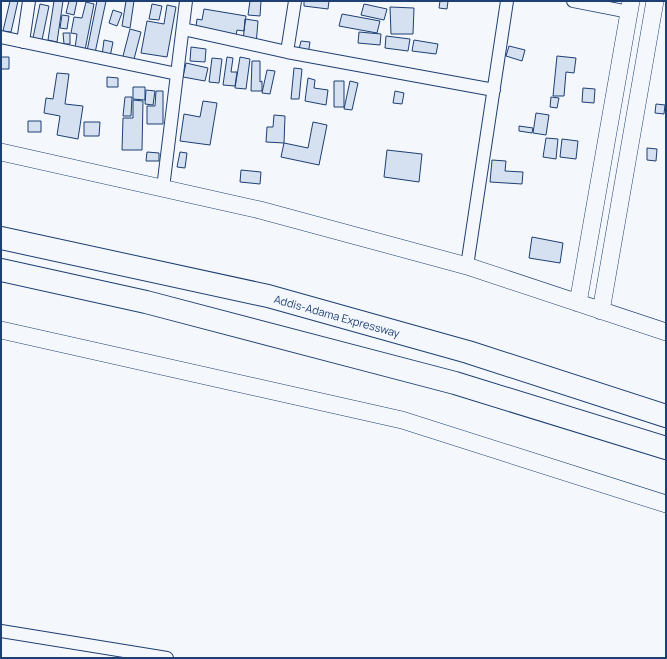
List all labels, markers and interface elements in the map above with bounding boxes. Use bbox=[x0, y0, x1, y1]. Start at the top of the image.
street label: Addis-Adama Expressway bbox=[272, 291, 402, 340]

